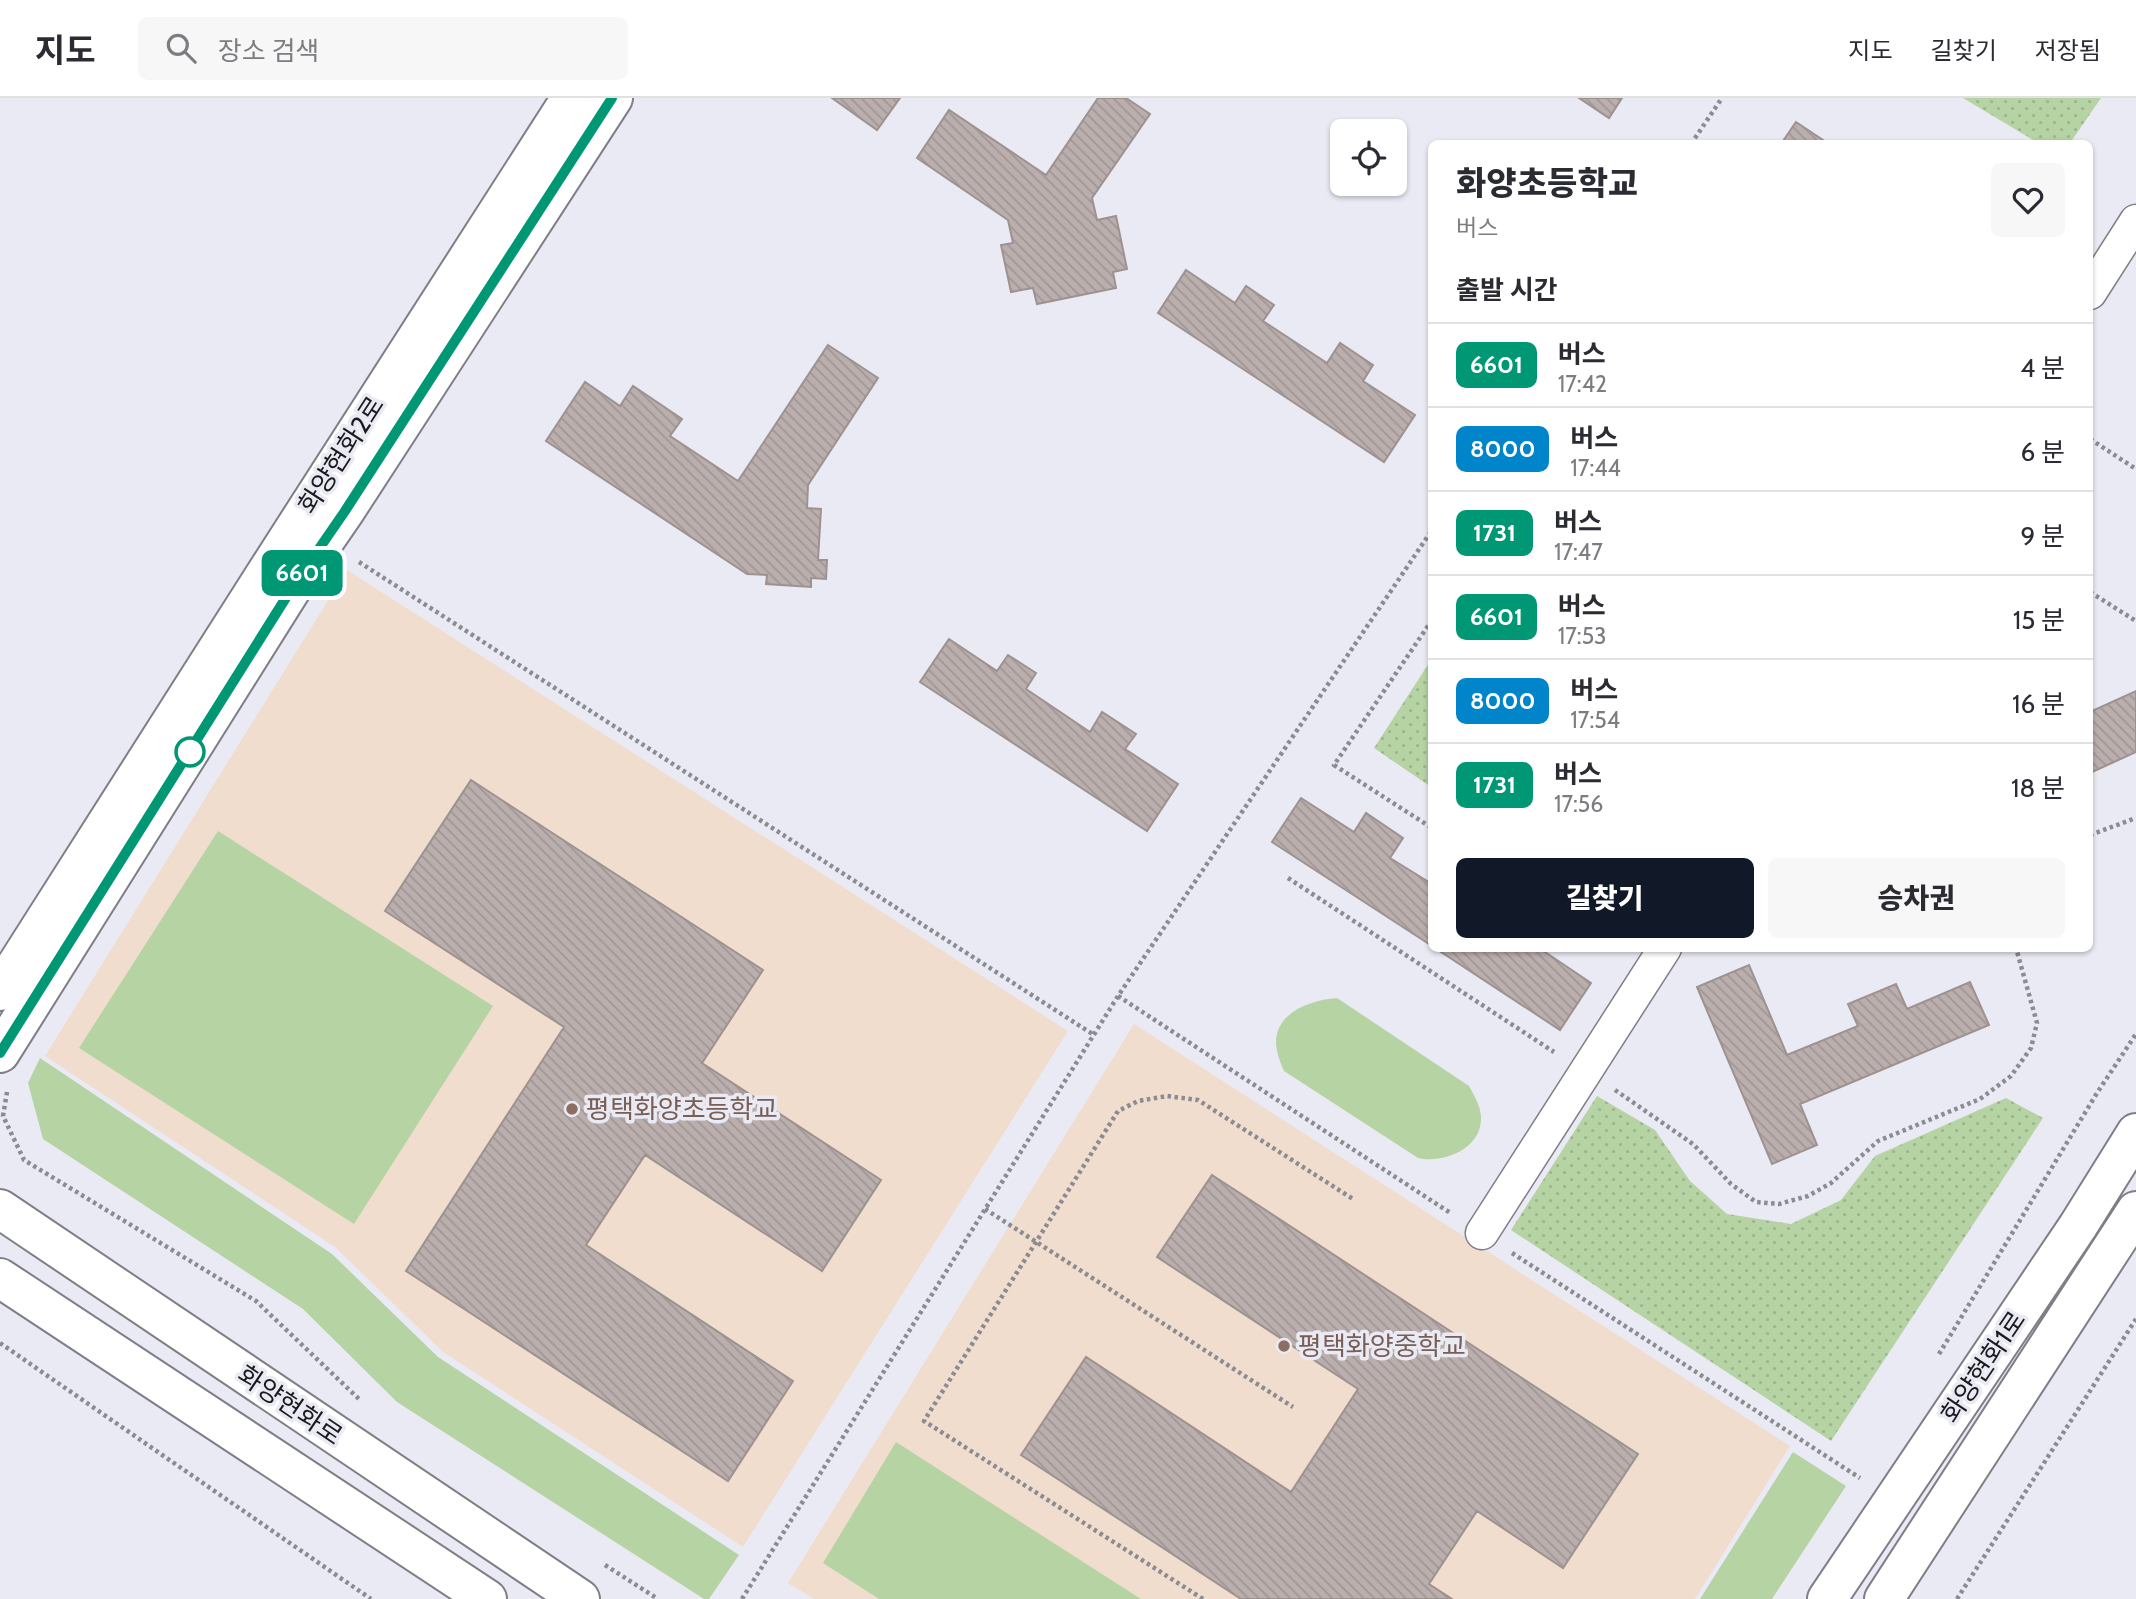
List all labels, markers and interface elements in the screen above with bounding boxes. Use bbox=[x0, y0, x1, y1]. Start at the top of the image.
search box bbox=[138, 17, 628, 80]
icon: search bbox=[162, 29, 200, 67]
text: 지도 bbox=[35, 30, 96, 70]
text: 장소 검색 bbox=[218, 35, 319, 67]
text: 지도 bbox=[1848, 36, 1893, 65]
text: 길찾기 bbox=[1931, 36, 1997, 65]
text: 저장됨 bbox=[2035, 36, 2101, 65]
map controls bbox=[1330, 119, 1407, 196]
button: locate bbox=[1330, 119, 1407, 196]
text: 화양초등학교 bbox=[1456, 163, 1638, 203]
button: heart bbox=[1991, 163, 2065, 237]
text: 버스 bbox=[1456, 214, 1498, 242]
text: 출발 시간 bbox=[1456, 274, 1558, 306]
text: 버스 bbox=[1558, 338, 1606, 370]
text: 6601 bbox=[1470, 350, 1523, 379]
text: 4 분 bbox=[2020, 352, 2065, 384]
text: 17:42 bbox=[1558, 370, 1607, 398]
street label: 화양현화2로 bbox=[291, 390, 391, 520]
text: 버스 bbox=[1570, 422, 1618, 454]
text: 8000 bbox=[1470, 434, 1535, 463]
text: 6 분 bbox=[2020, 436, 2065, 468]
text: 17:44 bbox=[1570, 454, 1621, 482]
text: 버스 bbox=[1554, 506, 1602, 538]
text: 1731 bbox=[1473, 518, 1516, 547]
text: 9 분 bbox=[2020, 520, 2065, 552]
text: 17:47 bbox=[1554, 538, 1603, 566]
line badge: 6601 bbox=[253, 550, 351, 596]
text: 6601 bbox=[276, 558, 328, 587]
text: 버스 bbox=[1558, 590, 1606, 622]
text: 6601 bbox=[1470, 602, 1523, 631]
text: 15 분 bbox=[2013, 604, 2065, 636]
text: 17:53 bbox=[1558, 622, 1607, 650]
text: 버스 bbox=[1570, 674, 1618, 706]
text: 8000 bbox=[1470, 686, 1535, 715]
text: 16 분 bbox=[2012, 688, 2065, 720]
text: 17:54 bbox=[1570, 706, 1620, 734]
unlabelled marker bbox=[175, 737, 205, 767]
text: 버스 bbox=[1554, 758, 1602, 790]
text: 1731 bbox=[1473, 770, 1516, 799]
text: 18 분 bbox=[2011, 772, 2065, 804]
text: 17:56 bbox=[1554, 790, 1603, 818]
button: 길찾기 bbox=[1456, 858, 1754, 938]
button: 승차권 bbox=[1768, 858, 2065, 938]
place label: 평택화양초등학교 bbox=[586, 1093, 777, 1125]
marker: 평택화양초등학교 bbox=[564, 1101, 580, 1117]
street label: 화양현화1로 bbox=[1934, 1305, 2032, 1429]
place label: 평택화양중학교 bbox=[1298, 1330, 1465, 1362]
marker: 평택화양중학교 bbox=[1276, 1338, 1292, 1354]
street label: 화양현화로 bbox=[231, 1358, 349, 1452]

